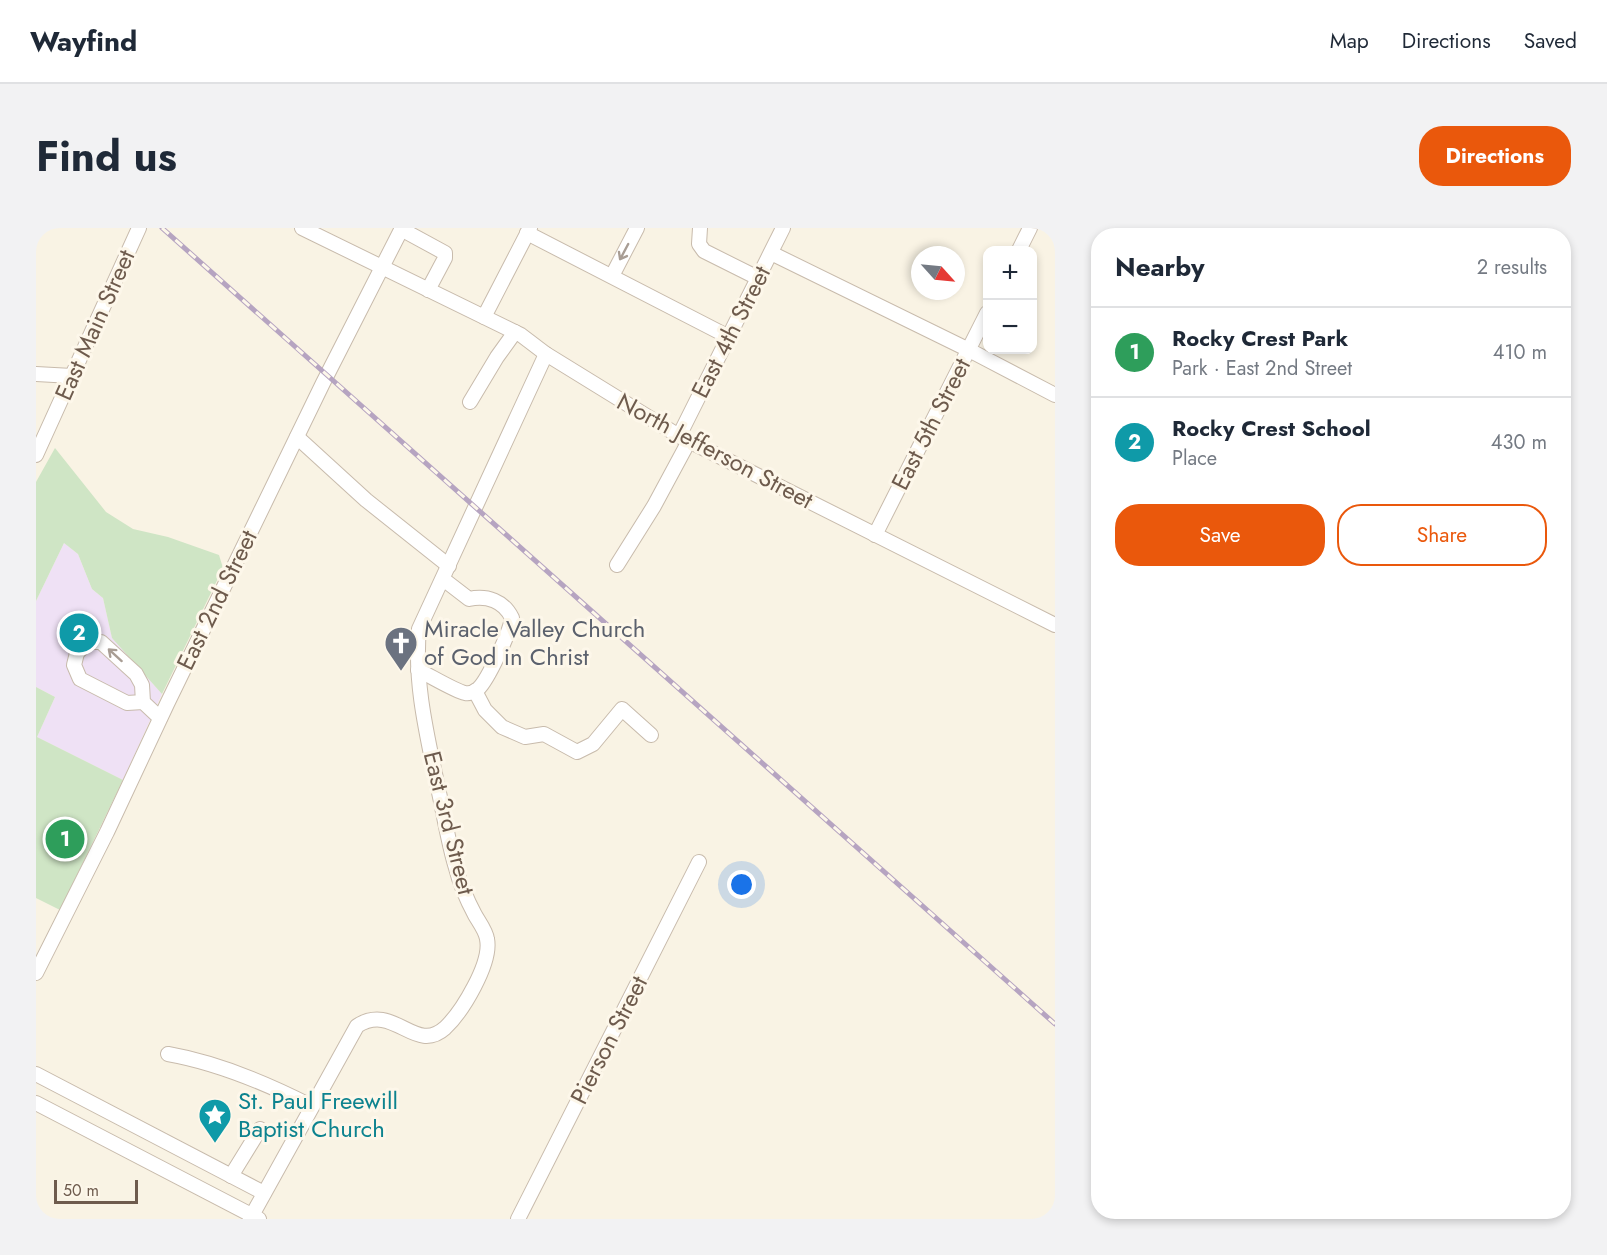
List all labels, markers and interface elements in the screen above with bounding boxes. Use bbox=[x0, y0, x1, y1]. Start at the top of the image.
text: Wayfind bbox=[30, 21, 137, 62]
text: Map bbox=[1330, 26, 1369, 56]
text: Directions bbox=[1402, 26, 1491, 56]
text: Saved bbox=[1524, 26, 1577, 56]
text: Find us bbox=[36, 126, 177, 187]
button: Directions bbox=[1419, 126, 1571, 186]
one-way arrow bbox=[618, 243, 630, 260]
street label: East Main Street bbox=[46, 244, 144, 406]
north arrow bbox=[911, 246, 965, 300]
map controls bbox=[983, 246, 1037, 354]
button: + bbox=[983, 246, 1037, 300]
text: Nearby bbox=[1115, 248, 1204, 286]
text: 2 results bbox=[1477, 253, 1547, 282]
street label: East 4th Street bbox=[682, 259, 779, 404]
button: − bbox=[983, 300, 1037, 354]
text: Rocky Crest Park bbox=[1172, 322, 1348, 354]
text: 1 bbox=[1129, 338, 1140, 367]
text: 410 m bbox=[1493, 338, 1547, 367]
street label: East 5th Street bbox=[882, 352, 979, 496]
text: Park · East 2nd Street bbox=[1172, 354, 1352, 383]
street label: North Jefferson Street bbox=[611, 384, 820, 517]
text: Rocky Crest School bbox=[1172, 412, 1371, 444]
text: 2 bbox=[1128, 428, 1141, 457]
text: 430 m bbox=[1491, 428, 1547, 457]
text: Place bbox=[1172, 444, 1217, 473]
button: Save bbox=[1115, 504, 1325, 566]
button: Share bbox=[1337, 504, 1547, 566]
street label: East 2nd Street bbox=[168, 524, 266, 676]
pin: 2 bbox=[60, 610, 99, 656]
place label: Miracle Valley Church of God in Christ bbox=[424, 611, 645, 674]
church icon: Miracle Valley Church of God in Christ bbox=[383, 625, 419, 672]
one-way arrow bbox=[108, 648, 123, 662]
street label: East 3rd Street bbox=[415, 747, 484, 899]
pin: 1 bbox=[45, 816, 84, 862]
your location bbox=[727, 870, 756, 899]
street label: Pierson Street bbox=[561, 969, 656, 1110]
place label: St. Paul Freewill Baptist Church bbox=[238, 1083, 398, 1146]
place icon: St. Paul Freewill Baptist Church bbox=[197, 1097, 233, 1144]
scale bar bbox=[54, 1177, 138, 1204]
text: 50 m bbox=[63, 1179, 99, 1202]

